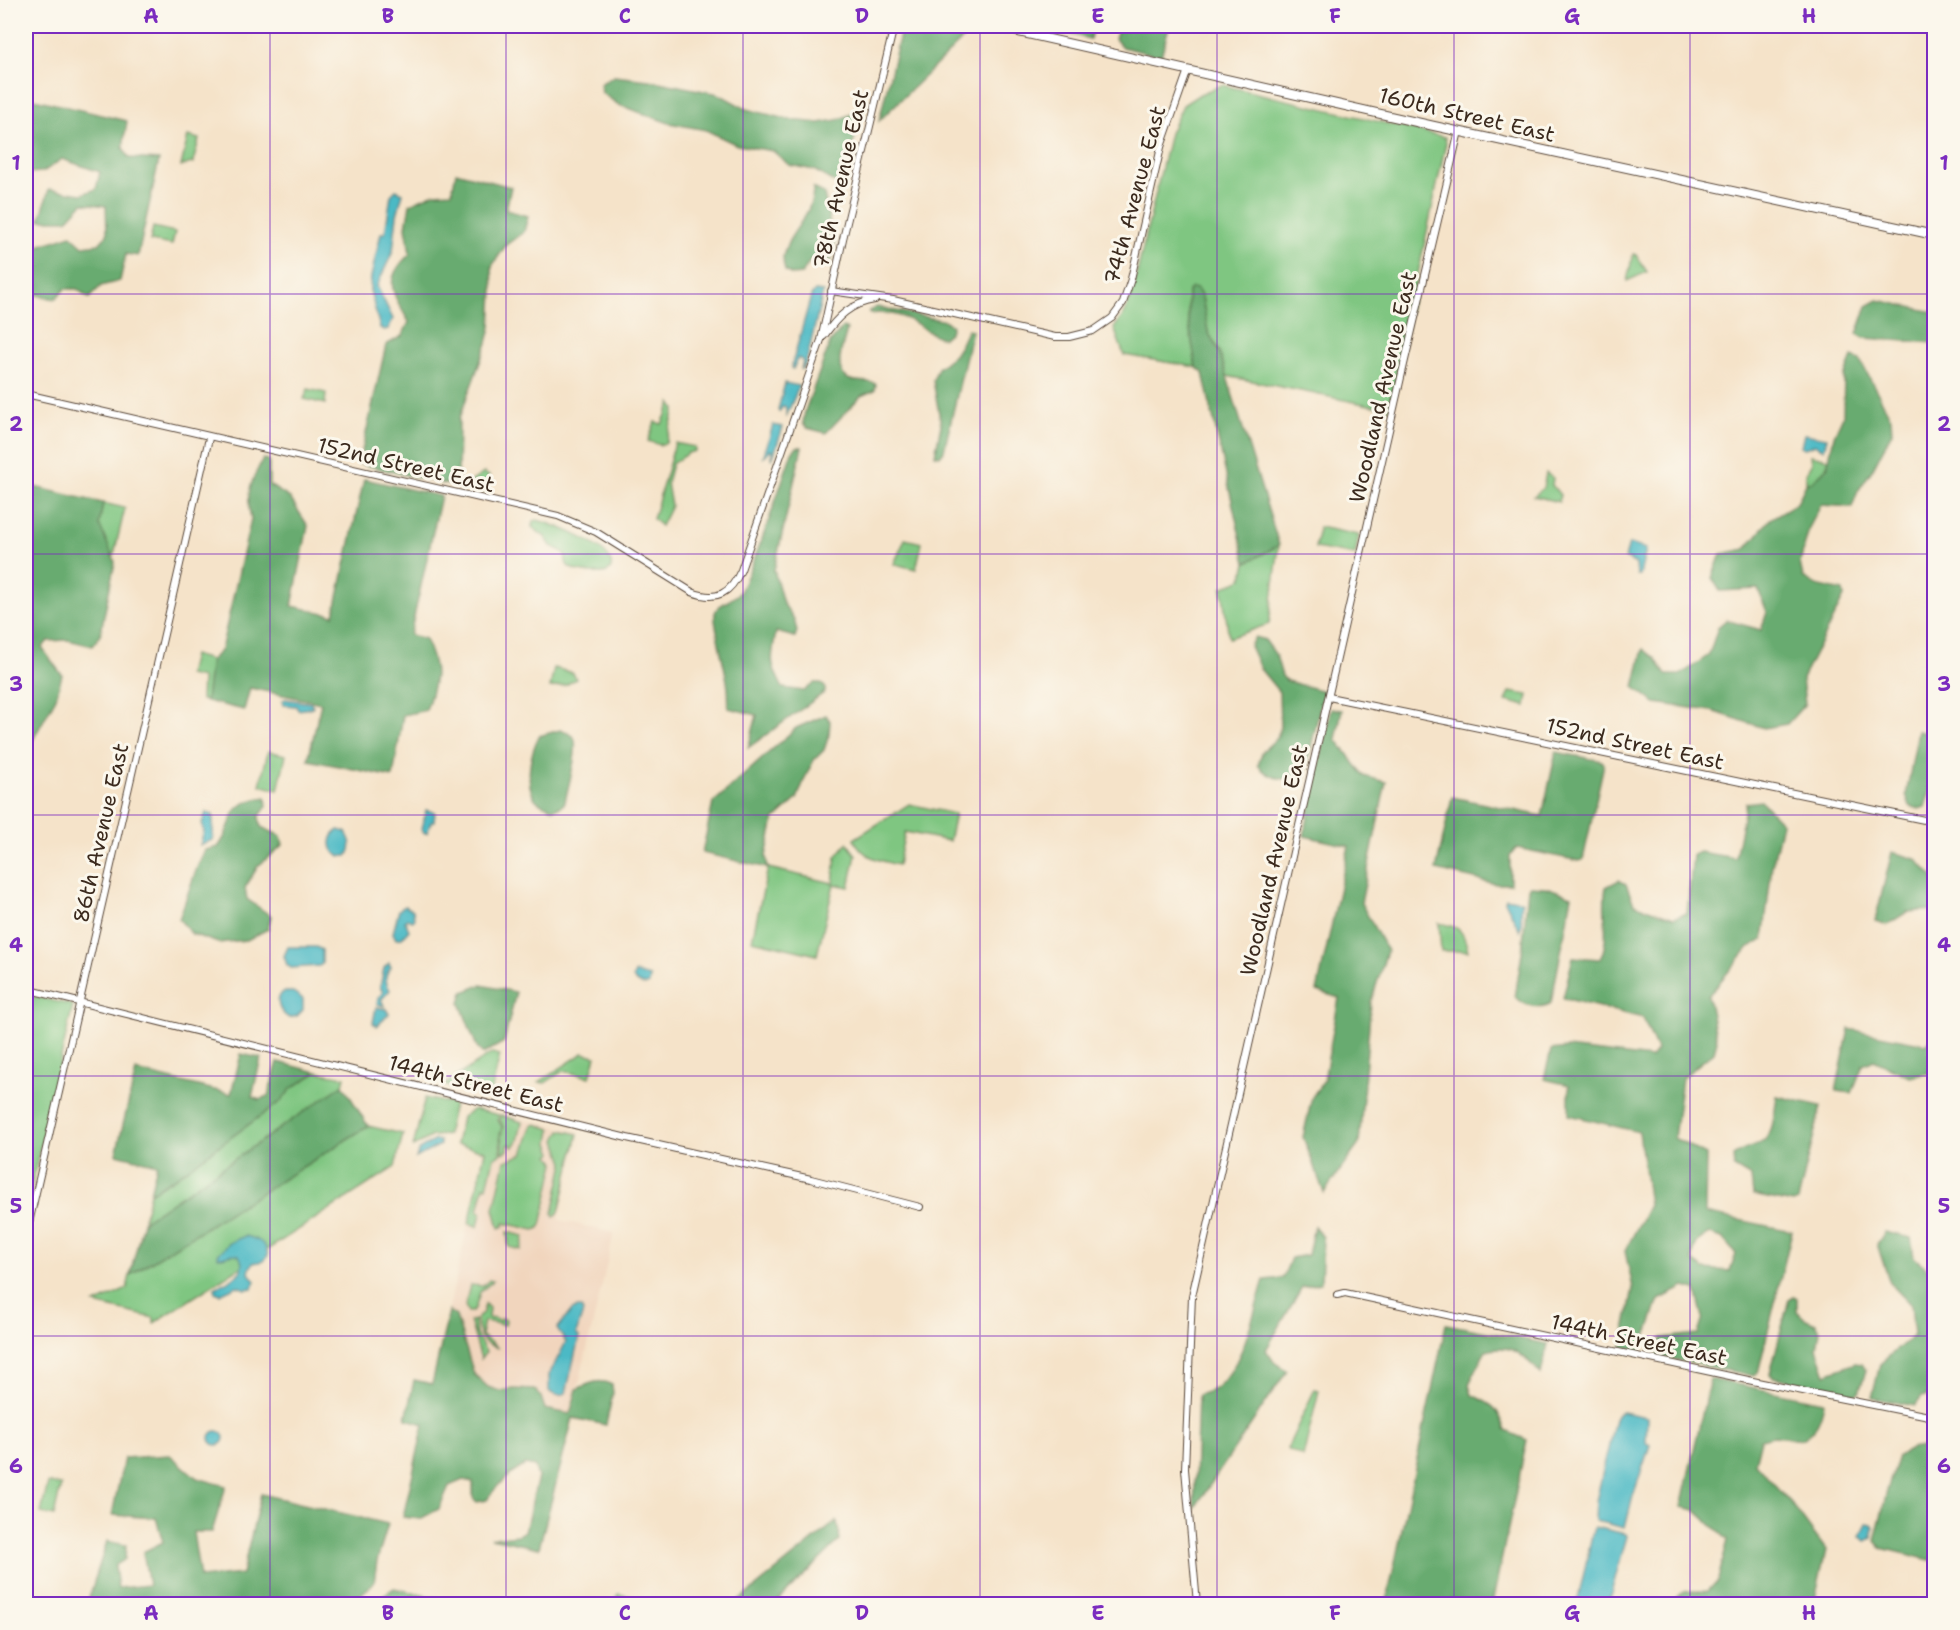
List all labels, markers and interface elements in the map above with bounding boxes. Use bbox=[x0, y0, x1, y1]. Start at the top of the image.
text: A bbox=[143, 3, 159, 29]
text: B bbox=[382, 3, 394, 29]
text: C bbox=[619, 3, 631, 29]
text: D bbox=[855, 3, 869, 29]
text: E bbox=[1091, 3, 1105, 29]
text: F bbox=[1329, 3, 1341, 29]
text: G bbox=[1564, 3, 1580, 29]
text: H bbox=[1802, 3, 1816, 29]
street label: 160th Street East bbox=[1376, 81, 1558, 149]
street label: 78th Avenue East bbox=[807, 86, 875, 272]
street label: 74th Avenue East bbox=[1098, 103, 1172, 287]
text: 1 bbox=[11, 150, 21, 176]
text: 1 bbox=[1939, 150, 1949, 176]
street label: Woodland Avenue East bbox=[1343, 269, 1423, 505]
text: 2 bbox=[9, 411, 23, 437]
text: 2 bbox=[1937, 411, 1951, 437]
street label: 152nd Street East bbox=[315, 431, 497, 499]
text: 3 bbox=[9, 671, 23, 697]
text: 3 bbox=[1937, 671, 1951, 697]
street label: 152nd Street East bbox=[1543, 711, 1727, 777]
street label: 86th Avenue East bbox=[67, 740, 135, 926]
street label: Woodland Avenue East bbox=[1234, 742, 1314, 978]
text: 4 bbox=[9, 932, 23, 958]
text: 4 bbox=[1937, 932, 1951, 958]
street label: 144th Street East bbox=[386, 1049, 566, 1119]
text: 5 bbox=[10, 1193, 22, 1219]
text: 5 bbox=[1938, 1193, 1950, 1219]
street label: 144th Street East bbox=[1548, 1308, 1730, 1372]
text: 6 bbox=[9, 1453, 23, 1479]
text: 6 bbox=[1937, 1453, 1951, 1479]
text: A bbox=[143, 1600, 159, 1626]
text: B bbox=[382, 1600, 394, 1626]
text: C bbox=[619, 1600, 631, 1626]
text: D bbox=[855, 1600, 869, 1626]
text: E bbox=[1091, 1600, 1105, 1626]
text: F bbox=[1329, 1600, 1341, 1626]
text: G bbox=[1564, 1600, 1580, 1626]
text: H bbox=[1802, 1600, 1816, 1626]

